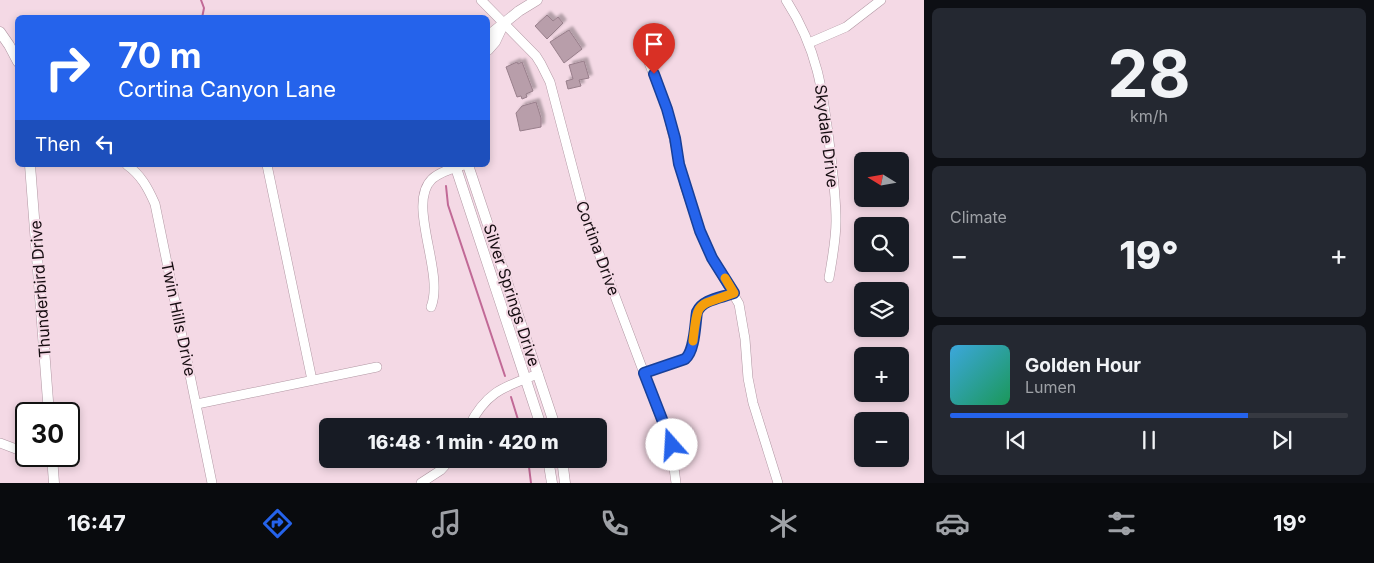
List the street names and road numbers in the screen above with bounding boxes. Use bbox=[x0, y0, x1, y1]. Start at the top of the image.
street label: Skydale Drive bbox=[811, 83, 843, 189]
street label: Cortina Drive bbox=[572, 198, 624, 298]
street label: Thunderbird Drive bbox=[25, 220, 55, 358]
street label: Silver Springs Drive bbox=[480, 221, 544, 369]
street label: Twin Hills Drive bbox=[157, 260, 201, 378]

